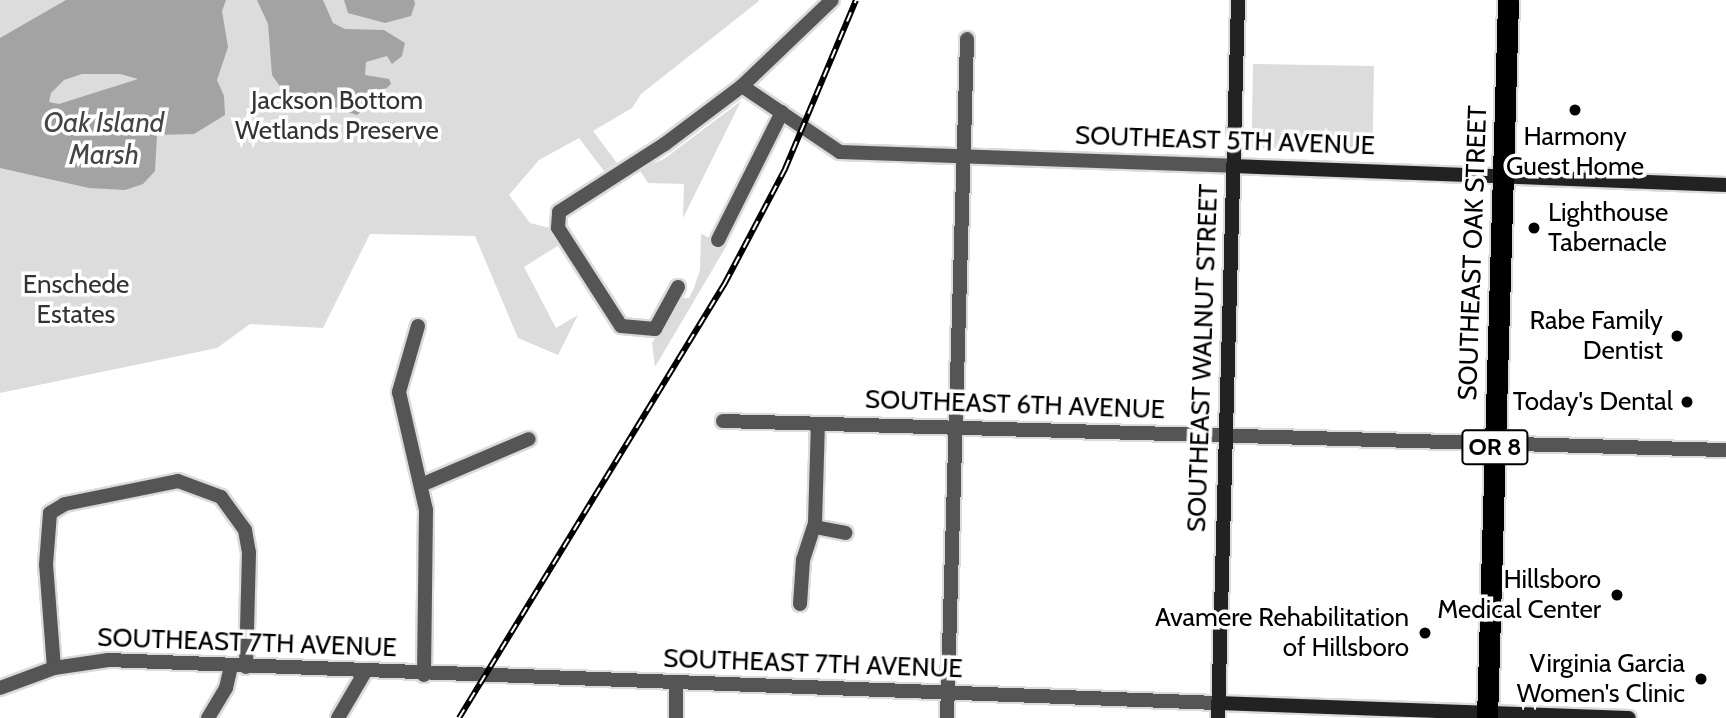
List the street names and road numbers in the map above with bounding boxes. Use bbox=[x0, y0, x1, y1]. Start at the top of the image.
street label: SOUTHEAST OAK STREET bbox=[1452, 105, 1494, 401]
street label: SOUTHEAST 5TH AVENUE bbox=[1074, 120, 1376, 162]
street label: SOUTHEAST WALNUT STREET bbox=[1181, 183, 1225, 533]
street label: SOUTHEAST 6TH AVENUE bbox=[864, 384, 1166, 426]
road number: OR 8 bbox=[1460, 426, 1530, 467]
street label: SOUTHEAST 7TH AVENUE bbox=[97, 622, 397, 664]
street label: SOUTHEAST 7TH AVENUE bbox=[663, 643, 963, 685]

